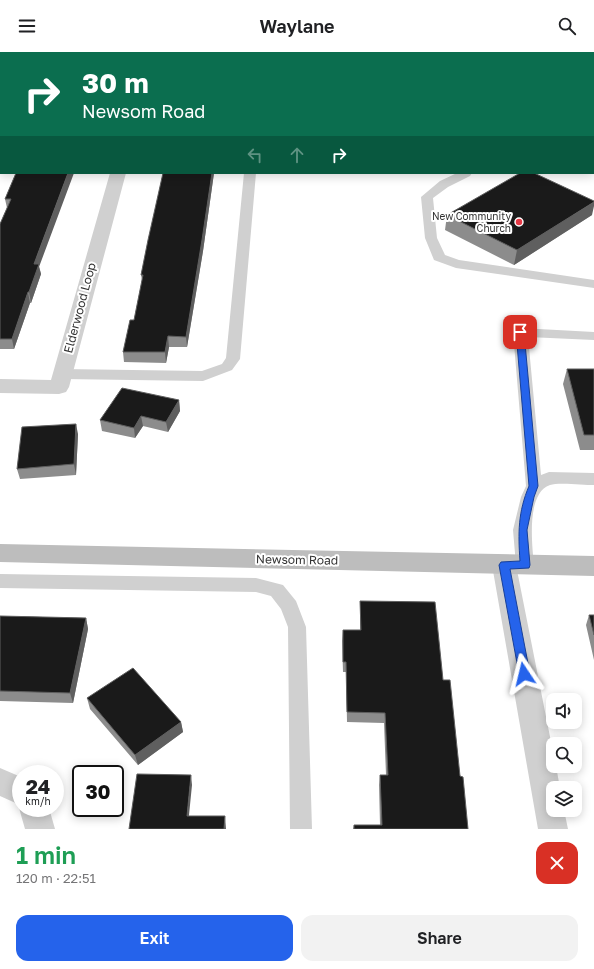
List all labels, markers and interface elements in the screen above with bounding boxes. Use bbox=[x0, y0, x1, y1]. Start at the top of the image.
icon: menu bbox=[16, 15, 38, 37]
text: Waylane bbox=[259, 15, 335, 37]
icon: search bbox=[556, 15, 578, 37]
text: 30 m bbox=[82, 66, 149, 99]
icon: right bbox=[16, 68, 68, 120]
text: Newsom Road bbox=[82, 100, 205, 122]
icon: left bbox=[244, 144, 266, 166]
icon: ahead bbox=[286, 144, 308, 166]
icon: right bbox=[328, 144, 350, 166]
place label: New Community Church bbox=[432, 210, 511, 234]
marker: New Community Church bbox=[514, 217, 524, 227]
street label: Elderwood Loop bbox=[60, 261, 99, 355]
pin bbox=[503, 315, 537, 349]
icon: arrive bbox=[509, 321, 531, 343]
street label: Newsom Road bbox=[256, 551, 338, 568]
position arrow bbox=[503, 653, 545, 695]
map controls bbox=[546, 693, 582, 817]
button: sound bbox=[546, 693, 582, 729]
button: search bbox=[546, 737, 582, 773]
speed limit sign: 30 bbox=[72, 765, 124, 817]
text: 24 bbox=[26, 774, 50, 798]
button: layers bbox=[546, 781, 582, 817]
text: km/h bbox=[25, 795, 51, 807]
text: 1 min bbox=[16, 840, 76, 869]
button: close bbox=[536, 842, 578, 884]
text: 120 m · 22:51 bbox=[16, 870, 96, 886]
button: Exit bbox=[16, 915, 293, 961]
button: Share bbox=[301, 915, 578, 961]

